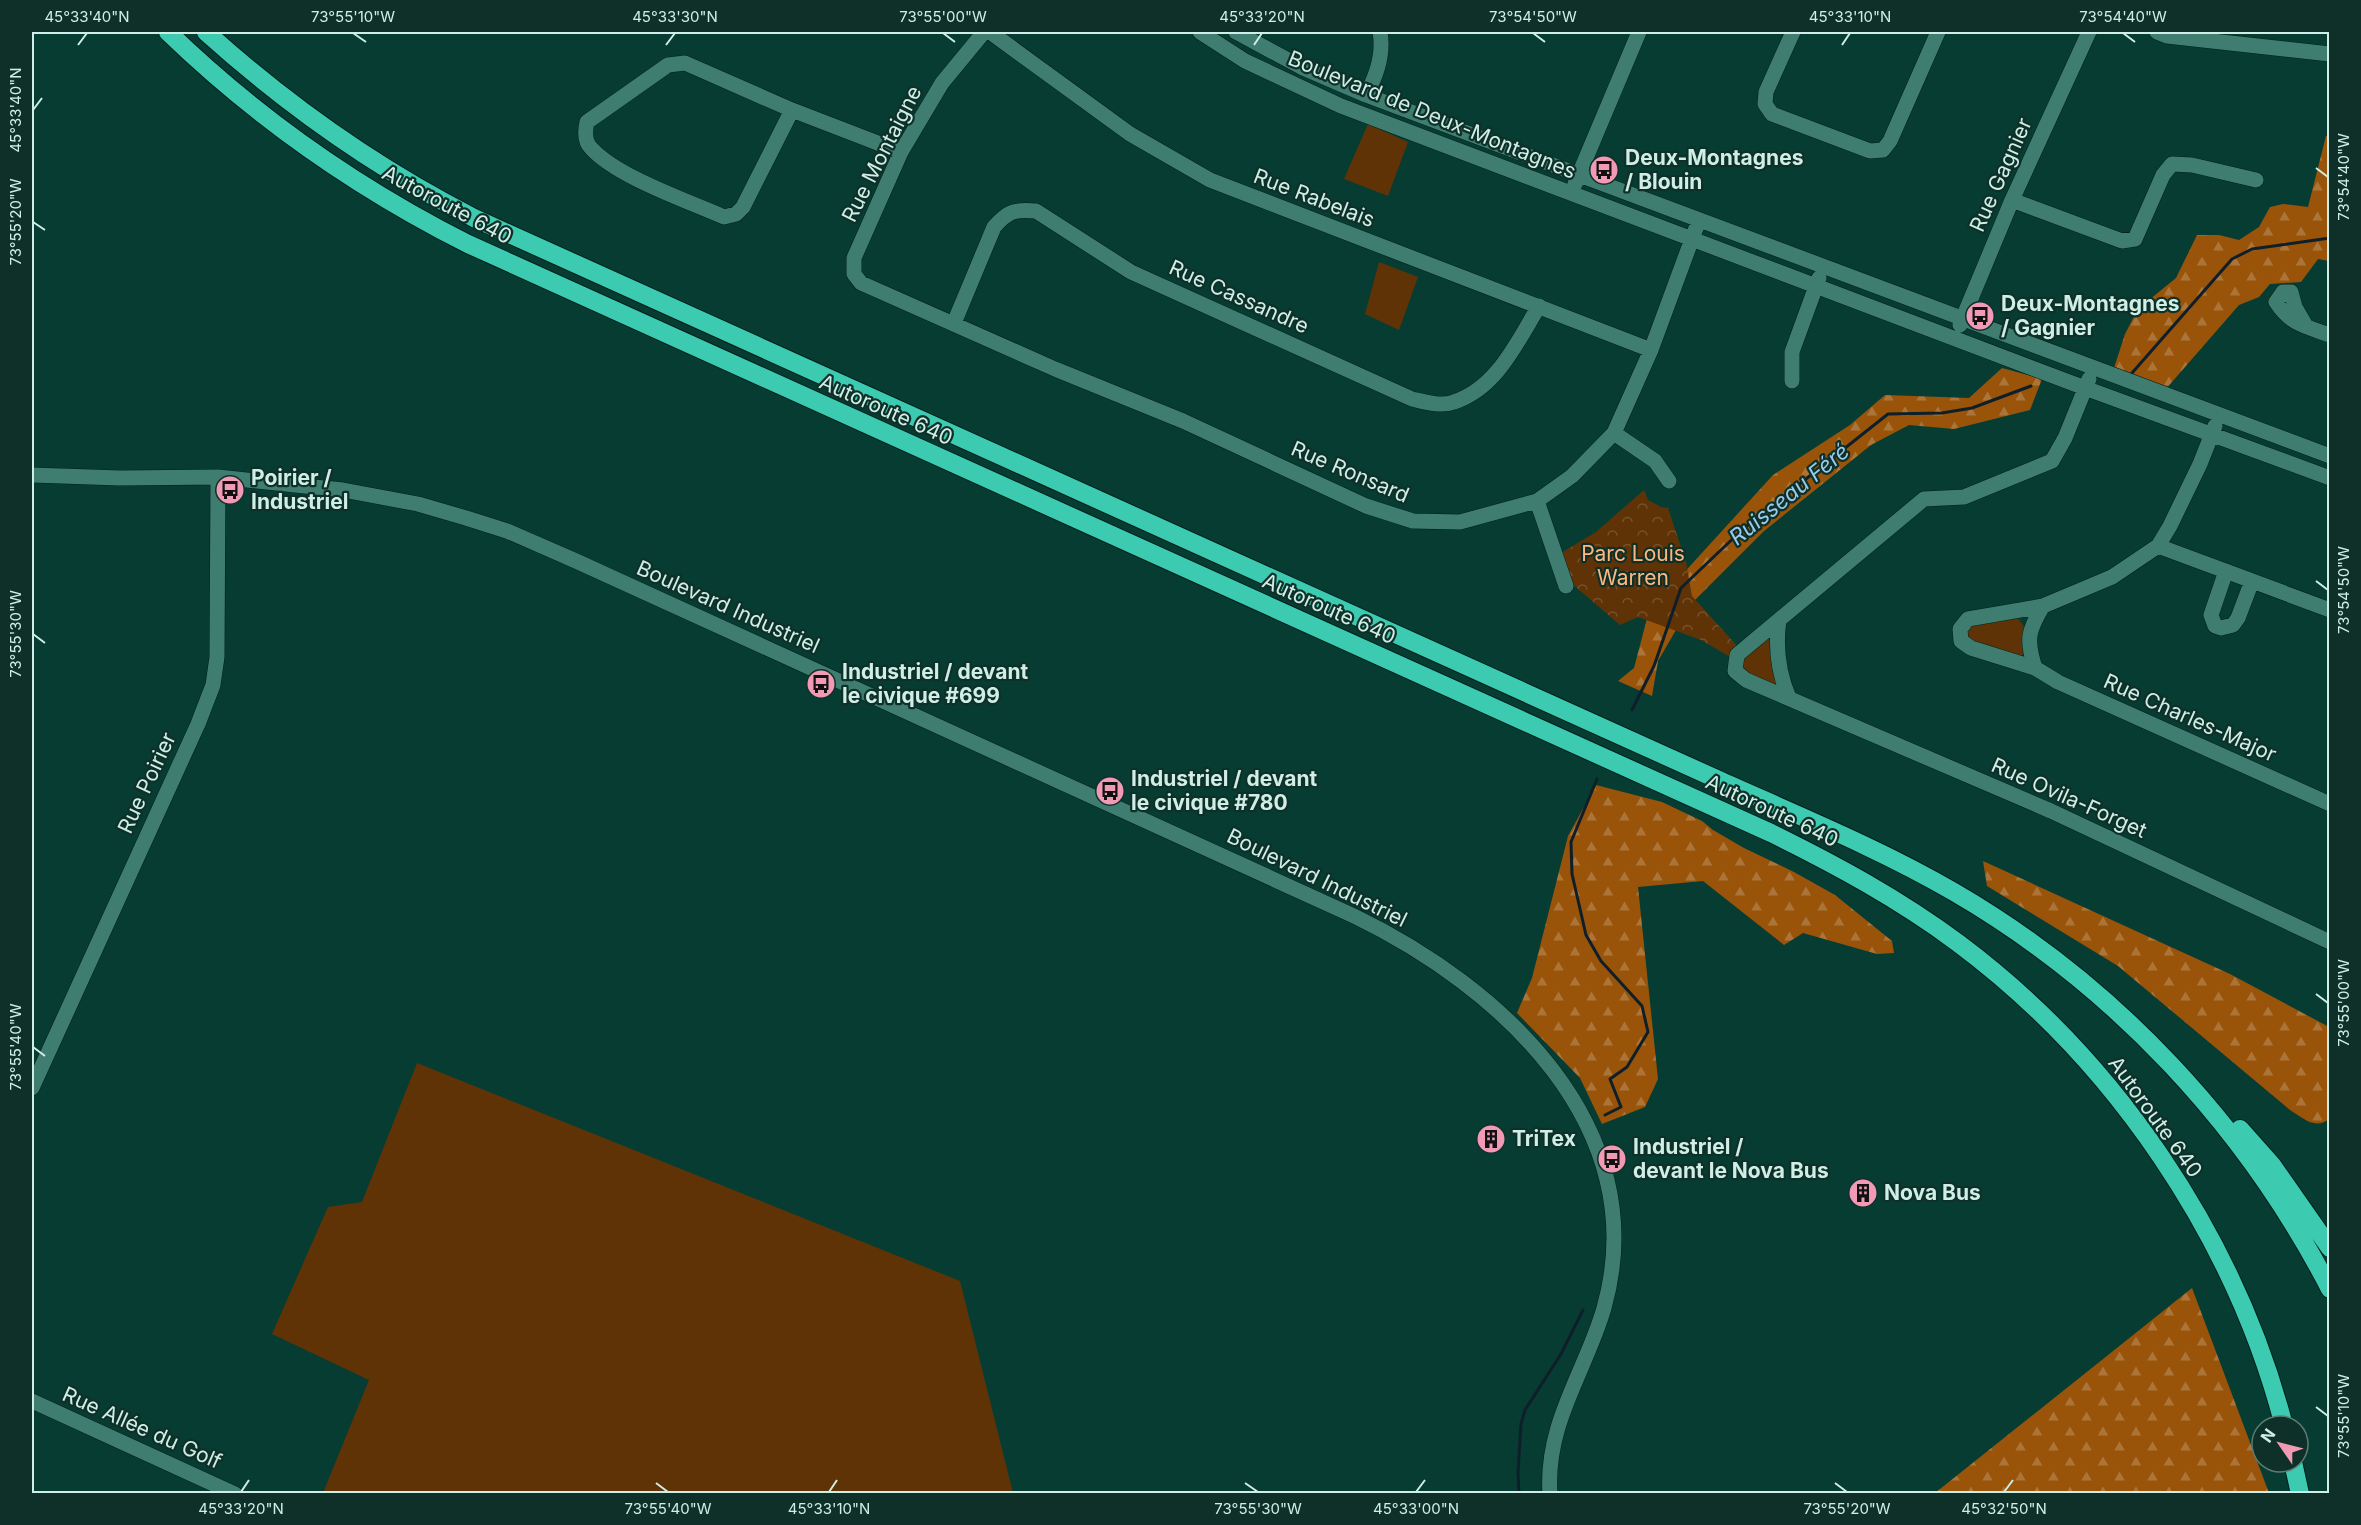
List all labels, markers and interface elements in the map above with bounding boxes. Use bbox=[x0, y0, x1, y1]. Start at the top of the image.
text: 45°33'40"N bbox=[44, 7, 130, 26]
text: 73°55'10"W bbox=[311, 7, 395, 26]
text: 45°33'30"N bbox=[632, 7, 718, 26]
text: 73°55'00"W bbox=[899, 7, 987, 26]
text: 45°33'20"N bbox=[1219, 7, 1305, 26]
text: 73°54'50"W bbox=[1489, 7, 1577, 26]
text: 45°33'10"N bbox=[1809, 7, 1891, 26]
text: 73°54'40"W bbox=[2079, 7, 2167, 26]
street label: Boulevard de Deux-Montagnes bbox=[1285, 45, 1580, 184]
text: 45°33'40"N bbox=[6, 67, 25, 153]
street label: Rue Montaigne bbox=[836, 82, 927, 226]
street label: Rue Gagnier bbox=[1964, 114, 2037, 236]
text: 73°54'40"W bbox=[2334, 133, 2353, 221]
place label: Deux-Montagnes / Blouin bbox=[1625, 145, 1803, 194]
bus stop icon: Deux-Montagnes / Blouin bbox=[1588, 154, 1620, 186]
street label: Autoroute 640 bbox=[378, 160, 516, 249]
street label: Rue Rabelais bbox=[1250, 163, 1378, 232]
text: 73°55'20"W bbox=[6, 178, 25, 266]
street label: Rue Cassandre bbox=[1165, 255, 1313, 339]
place label: Deux-Montagnes / Gagnier bbox=[2001, 291, 2179, 340]
bus stop icon: Deux-Montagnes / Gagnier bbox=[1964, 300, 1996, 332]
street label: Autoroute 640 bbox=[816, 369, 957, 450]
street label: Rue Ronsard bbox=[1288, 435, 1413, 508]
water label: Ruisseau Féré bbox=[1724, 438, 1854, 550]
place label: Poirier / Industriel bbox=[251, 465, 348, 514]
bus stop icon: Poirier / Industriel bbox=[214, 474, 246, 506]
park label: Parc Louis Warren bbox=[1581, 541, 1685, 590]
text: 73°54'50"W bbox=[2334, 546, 2353, 634]
street label: Boulevard Industriel bbox=[633, 555, 823, 658]
street label: Autoroute 640 bbox=[1259, 568, 1400, 649]
text: 73°55'30"W bbox=[6, 590, 25, 678]
place label: Industriel / devant le civique #699 bbox=[842, 659, 1028, 708]
bus stop icon: Industriel / devant le civique #699 bbox=[805, 668, 837, 700]
street label: Rue Charles-Major bbox=[2100, 668, 2280, 767]
street label: Rue Poirier bbox=[112, 728, 181, 837]
street label: Rue Ovila-Forget bbox=[1988, 752, 2151, 843]
place label: Industriel / devant le civique #780 bbox=[1131, 766, 1317, 815]
street label: Autoroute 640 bbox=[1702, 769, 1842, 852]
bus stop icon: Industriel / devant le civique #780 bbox=[1094, 775, 1126, 807]
street label: Boulevard Industriel bbox=[1223, 823, 1411, 932]
text: 73°55'00"W bbox=[2334, 959, 2353, 1047]
text: 73°55'40"W bbox=[6, 1003, 25, 1090]
street label: Autoroute 640 bbox=[2103, 1051, 2208, 1182]
building icon: TriTex bbox=[1475, 1123, 1507, 1155]
place label: TriTex bbox=[1512, 1126, 1576, 1151]
place label: Industriel / devant le Nova Bus bbox=[1633, 1134, 1829, 1183]
bus stop icon: Industriel / devant le Nova Bus bbox=[1596, 1143, 1628, 1175]
building icon: Nova Bus bbox=[1847, 1177, 1879, 1209]
place label: Nova Bus bbox=[1884, 1180, 1981, 1205]
text: 73°55'10"W bbox=[2334, 1374, 2353, 1458]
street label: Rue Allée du Golf bbox=[59, 1381, 226, 1474]
north arrow bbox=[2250, 1414, 2310, 1474]
text: N bbox=[2256, 1425, 2279, 1446]
text: 45°33'20"N bbox=[198, 1499, 284, 1518]
text: 73°55'40"W bbox=[625, 1499, 712, 1518]
text: 45°33'10"N bbox=[788, 1499, 870, 1518]
text: 73°55'30"W bbox=[1214, 1499, 1302, 1518]
text: 45°33'00"N bbox=[1373, 1499, 1459, 1518]
text: 73°55'20"W bbox=[1803, 1499, 1891, 1518]
text: 45°32'50"N bbox=[1961, 1499, 2047, 1518]

